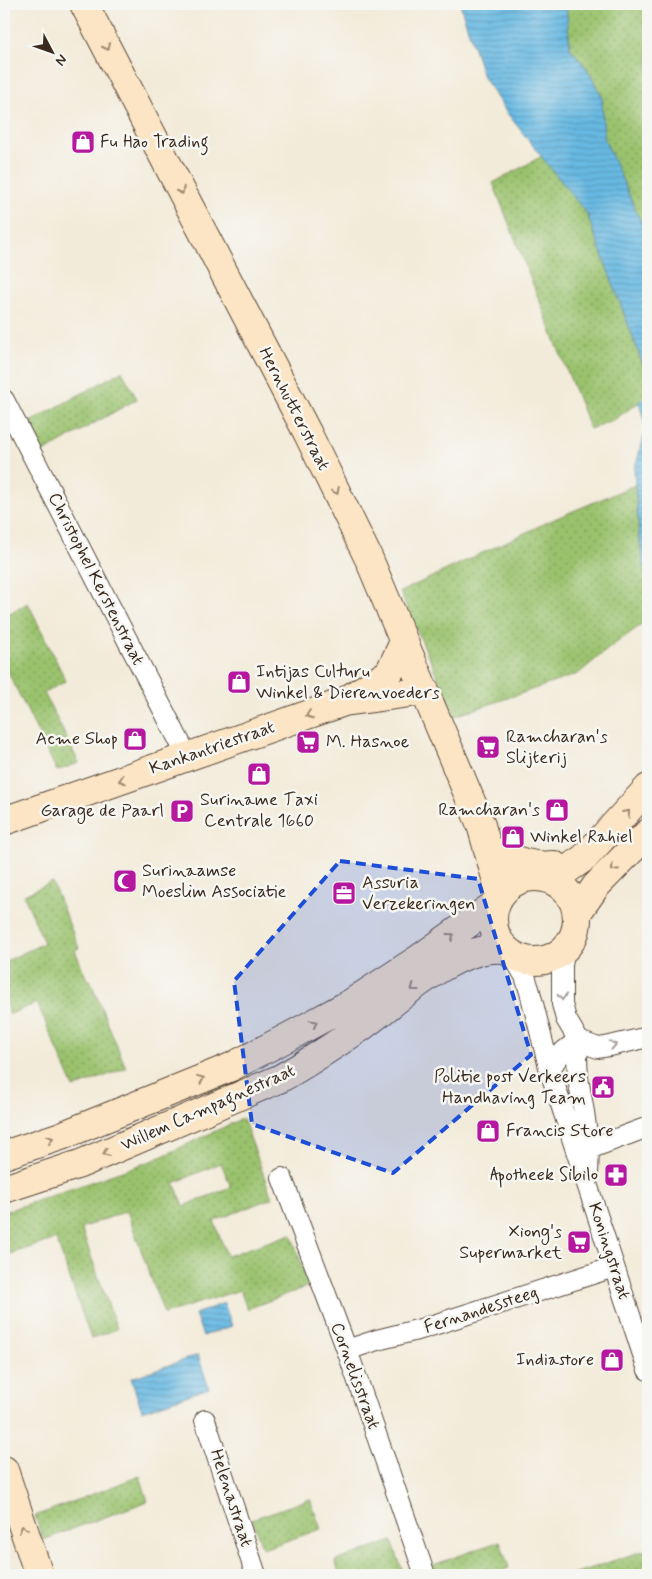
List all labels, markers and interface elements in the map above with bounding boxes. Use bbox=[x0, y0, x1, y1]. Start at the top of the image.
north arrow bbox=[28, 28, 78, 78]
one-way arrow bbox=[100, 42, 110, 51]
text: N bbox=[51, 50, 71, 69]
shop icon: Fu Hao Trading bbox=[70, 129, 96, 155]
place label: Fu Hao Trading bbox=[100, 130, 209, 156]
one-way arrow bbox=[175, 186, 185, 195]
street label: Hernhutterstraat bbox=[253, 343, 336, 475]
one-way arrow bbox=[330, 486, 340, 495]
street label: Christophel Kerstenstraat bbox=[42, 489, 150, 670]
place label: Intijas Culturu Winkel & Dierenvoeders bbox=[256, 660, 440, 705]
shop icon: Intijas Culturu Winkel & Dierenvoeders bbox=[226, 669, 252, 695]
one-way arrow bbox=[305, 709, 314, 719]
street label: Kankantriestraat bbox=[146, 715, 278, 781]
place label: Ramcharan's Slijterij bbox=[506, 725, 608, 770]
shop icon: Acme Shop bbox=[122, 726, 148, 752]
place label: Acme Shop bbox=[36, 727, 118, 751]
supermarket icon: M. Hasnoe bbox=[295, 729, 321, 755]
place label: M. Hasnoe bbox=[326, 730, 409, 754]
supermarket icon: Ramcharan's Slijterij bbox=[475, 734, 501, 760]
shop icon: Suriname Taxi Centrale 1660 bbox=[246, 761, 272, 787]
one-way arrow bbox=[119, 774, 127, 784]
place label: Suriname Taxi Centrale 1660 bbox=[200, 788, 318, 833]
shop icon: Ramcharan's bbox=[544, 797, 570, 823]
parking icon: Garage de Paarl bbox=[169, 798, 195, 824]
place label: Ramcharan's bbox=[438, 798, 540, 822]
place label: Garage de Paarl bbox=[41, 799, 164, 824]
one-way arrow bbox=[621, 809, 630, 818]
shop icon: Winkel Rahiel bbox=[500, 824, 526, 850]
place label: Winkel Rahiel bbox=[530, 825, 633, 849]
place label: Surinaamse Moeslim Associatie bbox=[142, 859, 286, 904]
one-way arrow bbox=[611, 862, 620, 871]
mosque icon: Surinaamse Moeslim Associatie bbox=[112, 868, 138, 894]
place label: Assuria Verzekeringen bbox=[362, 871, 475, 916]
office icon: Assuria Verzekeringen bbox=[331, 880, 357, 906]
one-way arrow bbox=[445, 933, 455, 942]
one-way arrow bbox=[410, 982, 420, 991]
one-way arrow bbox=[556, 993, 567, 1001]
one-way arrow bbox=[309, 1019, 318, 1029]
one-way arrow bbox=[609, 1041, 618, 1051]
street label: Willem Campagnestraat bbox=[117, 1059, 300, 1159]
place label: Politie post Verkeers Handhaving Team bbox=[434, 1065, 586, 1110]
public building icon: Politie post Verkeers Handhaving Team bbox=[590, 1074, 616, 1100]
one-way arrow bbox=[196, 1075, 205, 1085]
shop icon: Francis Store bbox=[475, 1118, 501, 1144]
place label: Francis Store bbox=[506, 1119, 614, 1143]
one-way arrow bbox=[45, 1135, 54, 1145]
one-way arrow bbox=[102, 1146, 111, 1157]
pharmacy icon: Apotheek Sibilo bbox=[603, 1162, 629, 1188]
place label: Apotheek Sibilo bbox=[490, 1163, 598, 1188]
street label: Koningstraat bbox=[582, 1199, 636, 1303]
place label: Xiong's Supermarket bbox=[459, 1220, 562, 1265]
supermarket icon: Xiong's Supermarket bbox=[566, 1229, 592, 1255]
street label: Fernandessteeg bbox=[421, 1280, 541, 1340]
street label: Cornelisstraat bbox=[325, 1319, 386, 1433]
shop icon: Indiastore bbox=[599, 1347, 625, 1373]
place label: Indiastore bbox=[516, 1348, 594, 1372]
street label: Helenastraat bbox=[204, 1446, 258, 1550]
one-way arrow bbox=[19, 1525, 29, 1534]

